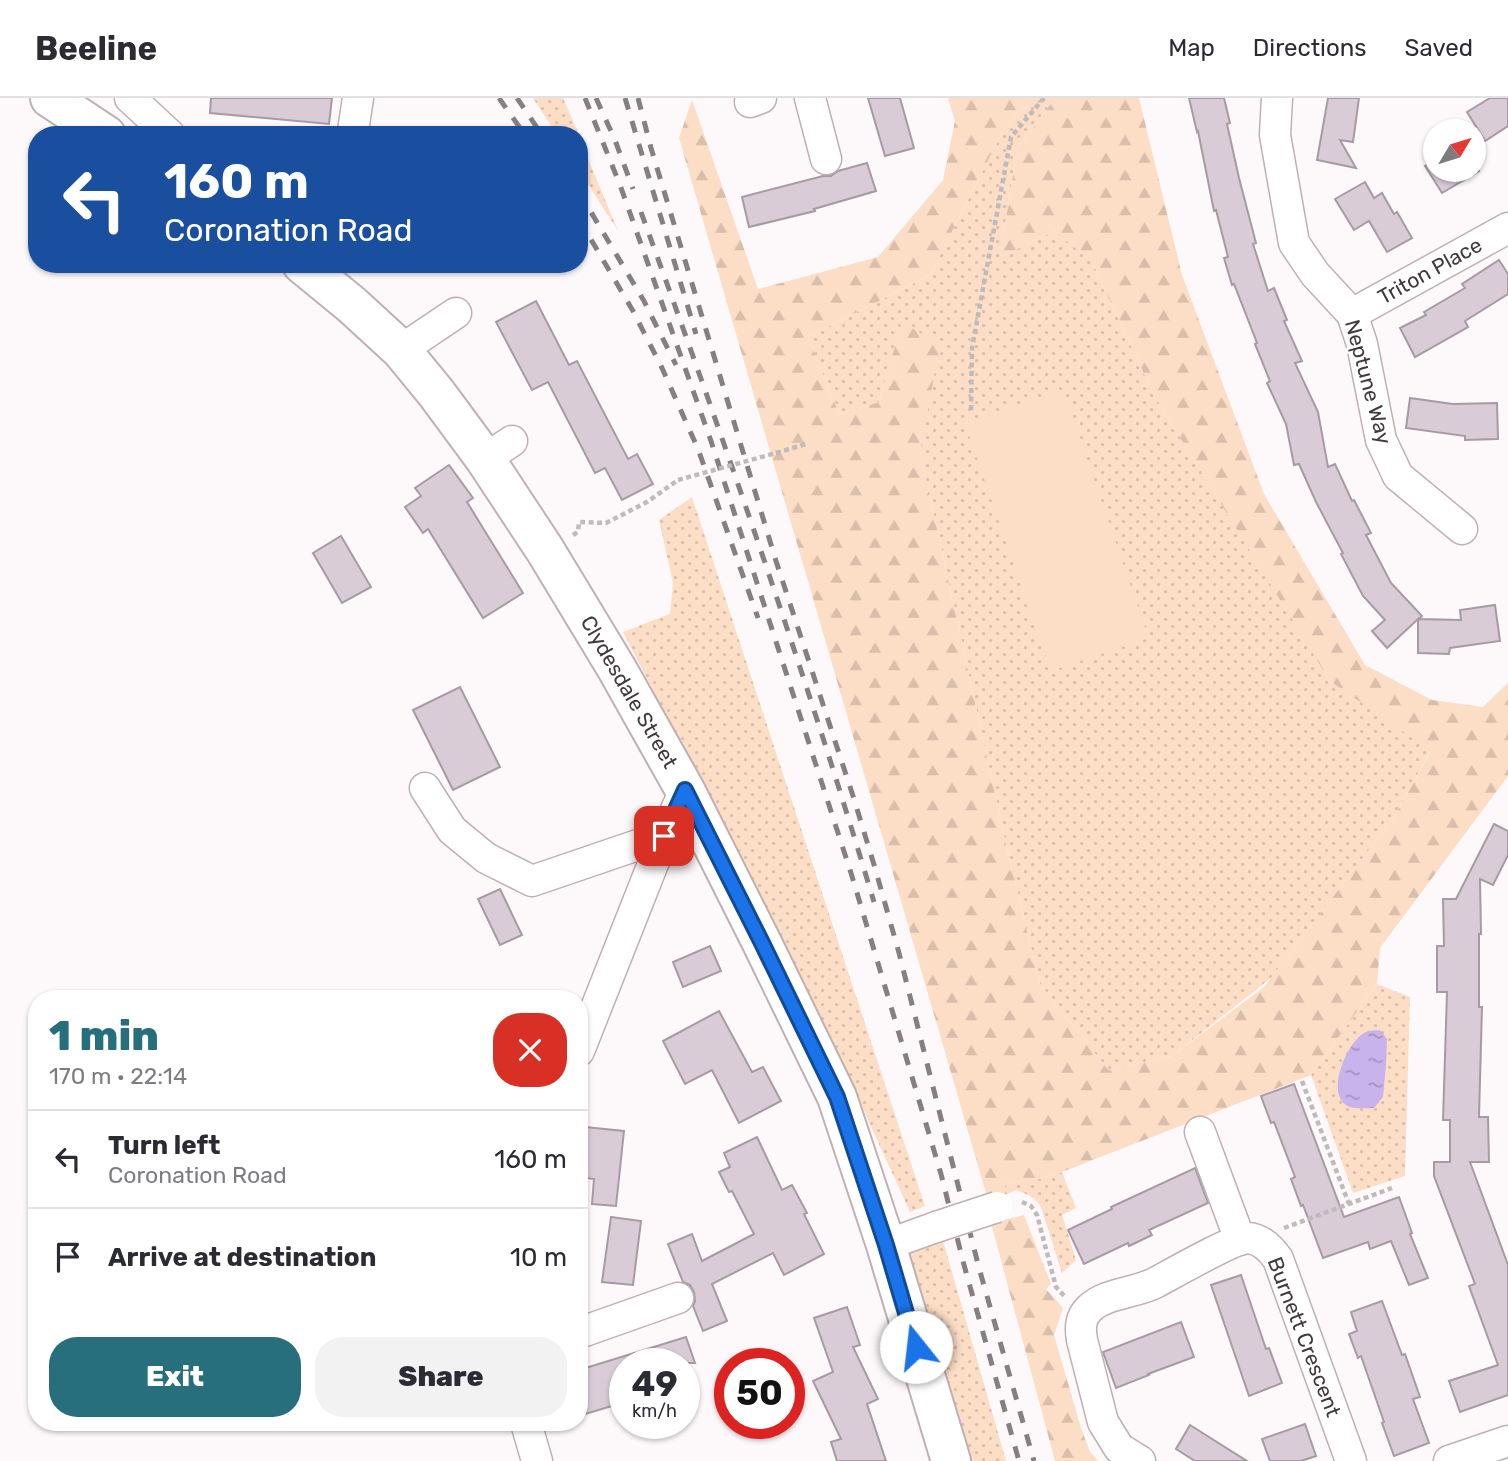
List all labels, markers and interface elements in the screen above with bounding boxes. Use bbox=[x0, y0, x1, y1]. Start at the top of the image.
text: Beeline bbox=[35, 29, 157, 68]
text: Map bbox=[1168, 34, 1215, 62]
text: Directions bbox=[1253, 34, 1366, 62]
text: Saved bbox=[1404, 34, 1473, 62]
north arrow bbox=[1423, 119, 1486, 182]
map controls bbox=[1423, 119, 1486, 182]
text: 160 m bbox=[164, 152, 309, 210]
icon: left bbox=[49, 154, 140, 245]
text: Coronation Road bbox=[164, 211, 413, 249]
street label: Triton Place bbox=[1373, 232, 1486, 309]
street label: Neptune Way bbox=[1340, 317, 1397, 447]
street label: Clydesdale Street bbox=[576, 611, 683, 773]
pin bbox=[634, 806, 694, 866]
icon: arrive bbox=[645, 817, 683, 855]
text: 1 min bbox=[49, 1011, 159, 1061]
button: close bbox=[493, 1013, 567, 1087]
text: 170 m · 22:14 bbox=[49, 1062, 187, 1090]
text: Turn left bbox=[108, 1130, 220, 1161]
icon: left bbox=[49, 1140, 87, 1178]
text: 160 m bbox=[494, 1144, 567, 1175]
text: Coronation Road bbox=[108, 1161, 287, 1189]
icon: arrive bbox=[49, 1238, 87, 1276]
text: Arrive at destination bbox=[108, 1242, 376, 1273]
text: 10 m bbox=[510, 1242, 567, 1273]
street label: Burnett Crescent bbox=[1263, 1253, 1346, 1420]
position arrow bbox=[879, 1310, 953, 1384]
button: Exit bbox=[49, 1337, 301, 1417]
button: Share bbox=[315, 1337, 567, 1417]
speed limit sign: 50 bbox=[714, 1348, 805, 1439]
text: 49 bbox=[631, 1363, 678, 1405]
text: km/h bbox=[632, 1400, 677, 1422]

